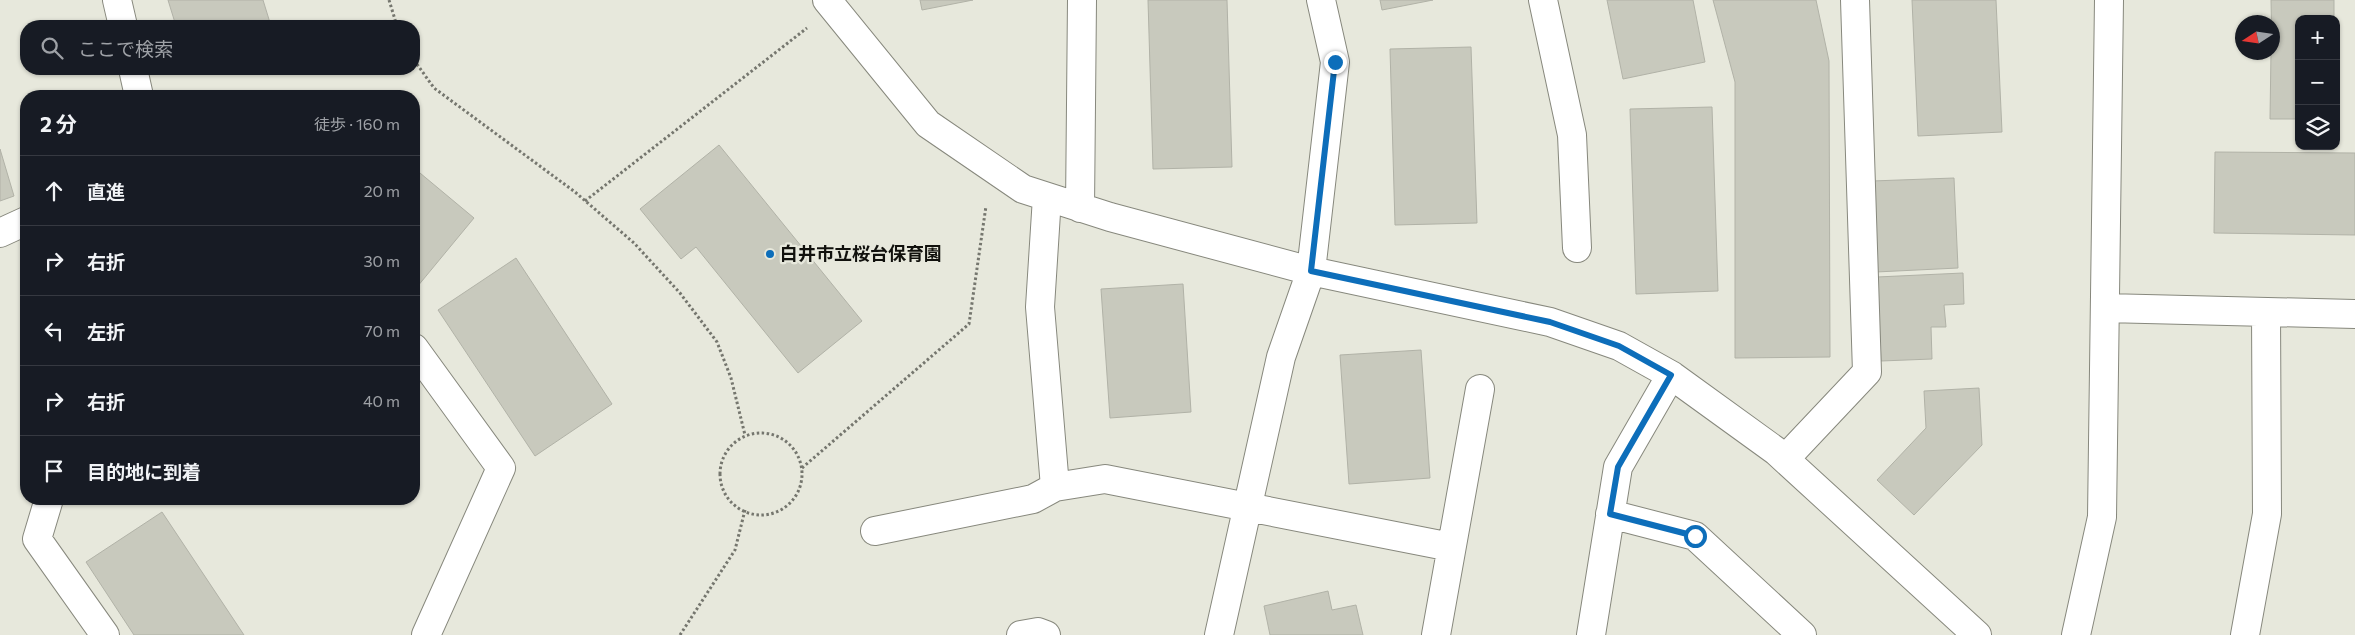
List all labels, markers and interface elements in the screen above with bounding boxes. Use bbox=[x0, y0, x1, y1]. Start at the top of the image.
north arrow bbox=[2235, 15, 2280, 60]
map controls bbox=[2295, 15, 2340, 150]
button: + bbox=[2295, 15, 2340, 60]
search box bbox=[20, 20, 420, 75]
icon: search bbox=[38, 34, 66, 62]
text: ここで検索 bbox=[78, 37, 173, 60]
route end bbox=[1324, 51, 1347, 74]
button: − bbox=[2295, 60, 2340, 105]
button: layers bbox=[2295, 105, 2340, 150]
text: 2 分 bbox=[40, 111, 77, 136]
text: 徒歩 · 160 m bbox=[314, 114, 400, 133]
icon: ahead bbox=[40, 177, 68, 205]
text: 直進 bbox=[87, 180, 125, 203]
text: 20 m bbox=[364, 181, 400, 200]
place label: 白井市立桜台保育園 bbox=[780, 242, 942, 264]
icon: right bbox=[40, 247, 68, 275]
marker: 白井市立桜台保育園 bbox=[764, 248, 776, 260]
text: 右折 bbox=[87, 250, 125, 273]
text: 30 m bbox=[363, 251, 400, 270]
icon: left bbox=[40, 317, 68, 345]
text: 左折 bbox=[87, 320, 125, 343]
text: 70 m bbox=[364, 321, 400, 340]
icon: right bbox=[40, 387, 68, 415]
text: 右折 bbox=[87, 390, 125, 413]
text: 40 m bbox=[363, 391, 400, 410]
icon: arrive bbox=[40, 457, 68, 485]
text: 目的地に到着 bbox=[87, 460, 201, 483]
route start bbox=[1684, 525, 1707, 548]

